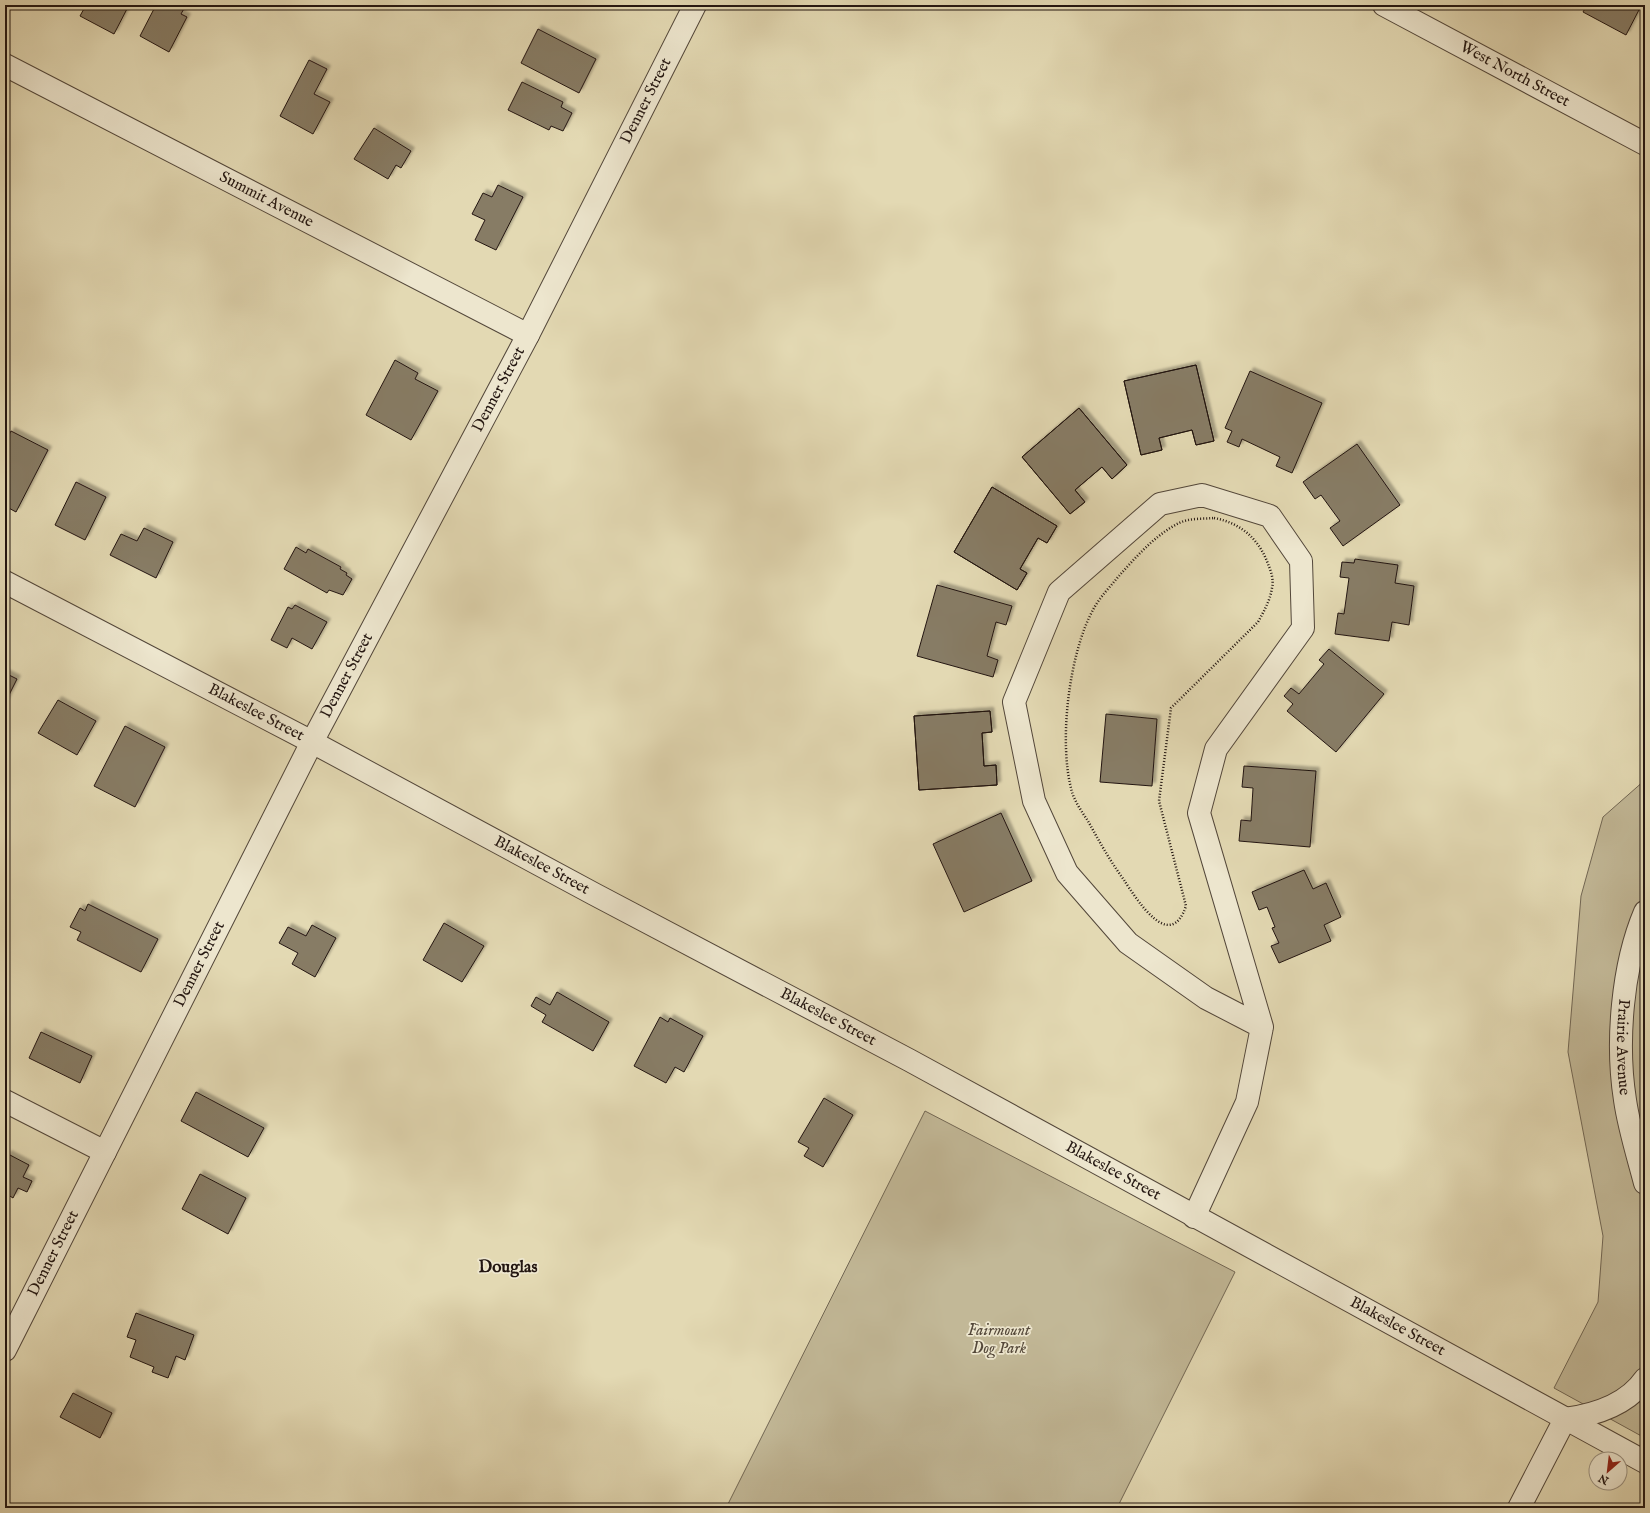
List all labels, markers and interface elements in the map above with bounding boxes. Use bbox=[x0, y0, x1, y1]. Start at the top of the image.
street label: West North Street bbox=[1456, 37, 1573, 112]
street label: Denner Street bbox=[616, 54, 677, 147]
street label: Summit Avenue bbox=[216, 167, 317, 232]
street label: Denner Street bbox=[468, 343, 530, 436]
street label: Denner Street bbox=[316, 629, 378, 722]
street label: Blakeslee Street bbox=[205, 680, 308, 746]
street label: Blakeslee Street bbox=[490, 832, 593, 900]
street label: Denner Street bbox=[170, 918, 230, 1011]
street label: Blakeslee Street bbox=[777, 984, 880, 1051]
street label: Prairie Avenue bbox=[1611, 998, 1634, 1096]
street label: Blakeslee Street bbox=[1062, 1137, 1165, 1206]
street label: Denner Street bbox=[24, 1207, 84, 1300]
district label: Douglas bbox=[479, 1257, 537, 1278]
street label: Blakeslee Street bbox=[1346, 1293, 1449, 1361]
park label: Fairmount Dog Park bbox=[968, 1321, 1031, 1359]
north arrow bbox=[1588, 1451, 1628, 1491]
text: N bbox=[1596, 1470, 1612, 1488]

